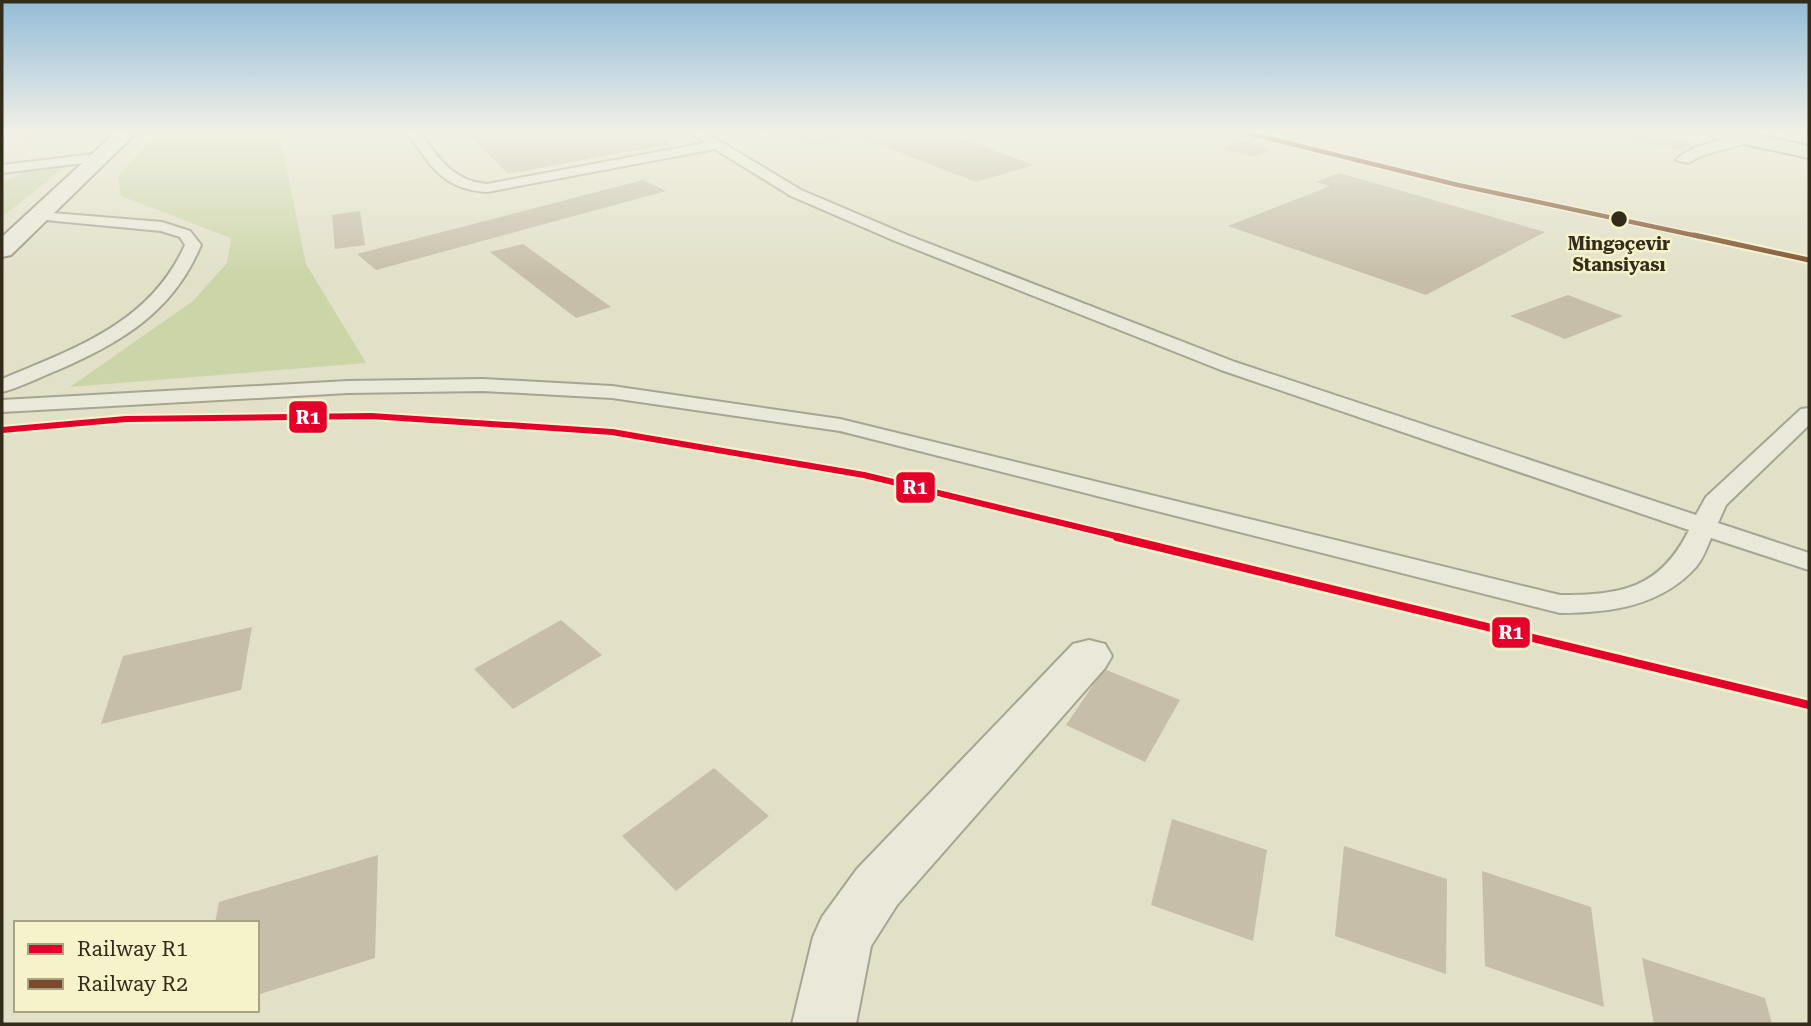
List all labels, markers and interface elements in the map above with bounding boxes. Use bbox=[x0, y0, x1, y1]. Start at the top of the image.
marker: Mingəçevir Stansiyası bbox=[1609, 209, 1629, 229]
place label: Mingəçevir Stansiyası bbox=[1568, 233, 1670, 275]
line badge: R1 bbox=[288, 400, 328, 434]
text: R1 bbox=[296, 406, 321, 429]
line badge: R1 bbox=[895, 471, 936, 504]
text: R1 bbox=[903, 476, 928, 499]
line badge: R1 bbox=[1491, 616, 1531, 649]
text: R1 bbox=[1499, 621, 1524, 644]
legend bbox=[14, 921, 259, 1012]
text: Railway R1 bbox=[77, 937, 188, 961]
text: Railway R2 bbox=[77, 972, 188, 996]

